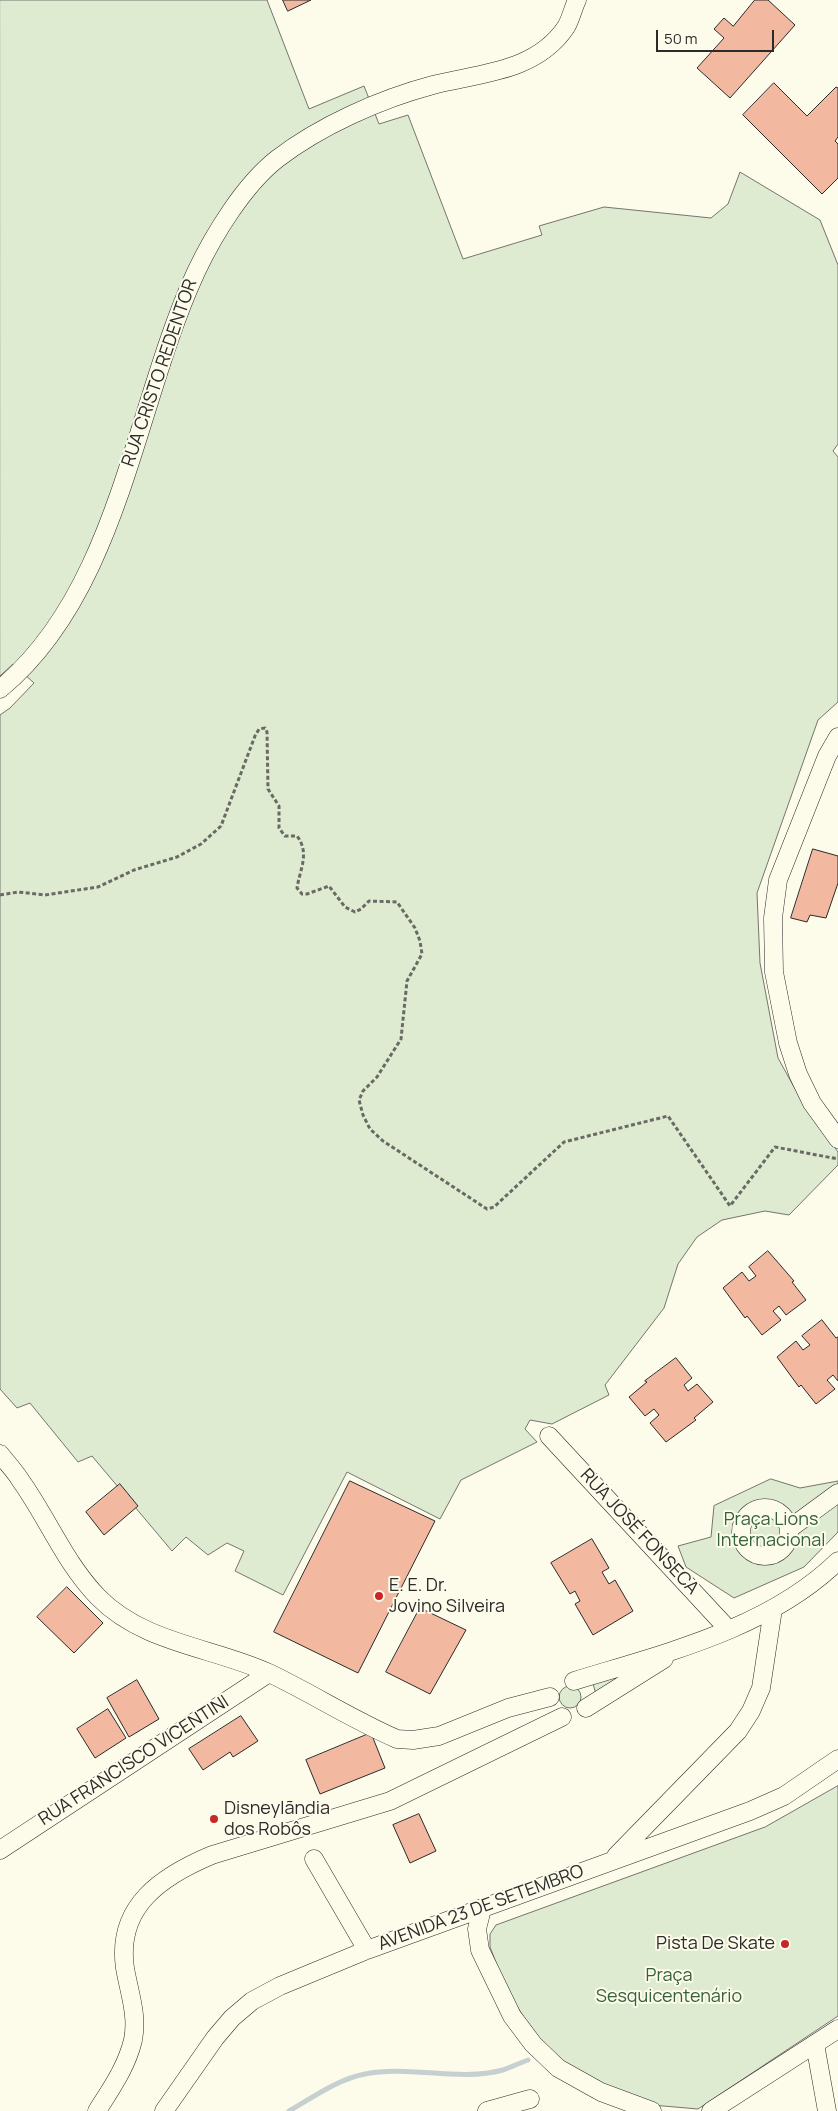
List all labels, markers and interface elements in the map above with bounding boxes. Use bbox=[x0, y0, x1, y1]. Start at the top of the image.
scale bar bbox=[658, 20, 776, 52]
text: 50 m bbox=[664, 28, 698, 49]
street label: RUA CRISTO REDENTOR bbox=[118, 276, 202, 470]
street label: RUA JOSÉ FONSECA bbox=[575, 1465, 703, 1599]
park label: Praça Lions Internacional bbox=[717, 1509, 825, 1552]
place label: E. E. Dr. Jovino Silveira bbox=[389, 1575, 505, 1618]
marker: E. E. Dr. Jovino Silveira bbox=[373, 1590, 385, 1602]
street label: RUA FRANCISCO VICENTINI bbox=[35, 1691, 233, 1831]
place label: Disneylãndia dos Robôs bbox=[224, 1798, 330, 1840]
marker: Disneylãndia dos Robôs bbox=[208, 1813, 220, 1825]
street label: AVENIDA 23 DE SETEMBRO bbox=[375, 1861, 587, 1955]
place label: Pista De Skate bbox=[656, 1933, 775, 1955]
marker: Pista De Skate bbox=[779, 1938, 791, 1950]
park label: Praça Sesquicentenário bbox=[596, 1965, 742, 2008]

